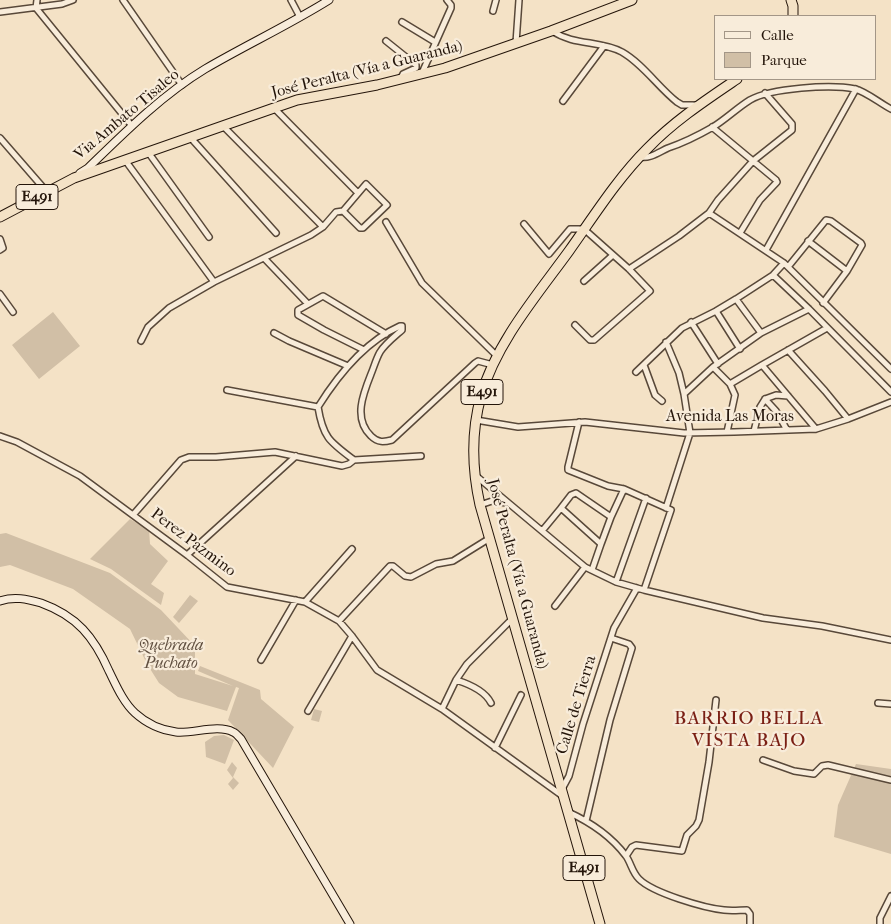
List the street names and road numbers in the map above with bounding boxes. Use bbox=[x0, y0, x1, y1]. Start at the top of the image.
street label: José Peralta (Vía a Guaranda) bbox=[269, 37, 465, 103]
street label: Via Ambato Tisaleo bbox=[70, 65, 184, 165]
road number: E491 bbox=[16, 184, 58, 210]
road number: E491 bbox=[461, 380, 503, 404]
street label: Avenida Las Moras bbox=[666, 407, 794, 427]
street label: José Peralta (Vía a Guaranda) bbox=[482, 477, 552, 671]
street label: Perez Pazmino bbox=[147, 505, 239, 581]
street label: Calle de Tierra bbox=[553, 653, 601, 757]
road number: E491 bbox=[563, 856, 605, 880]

